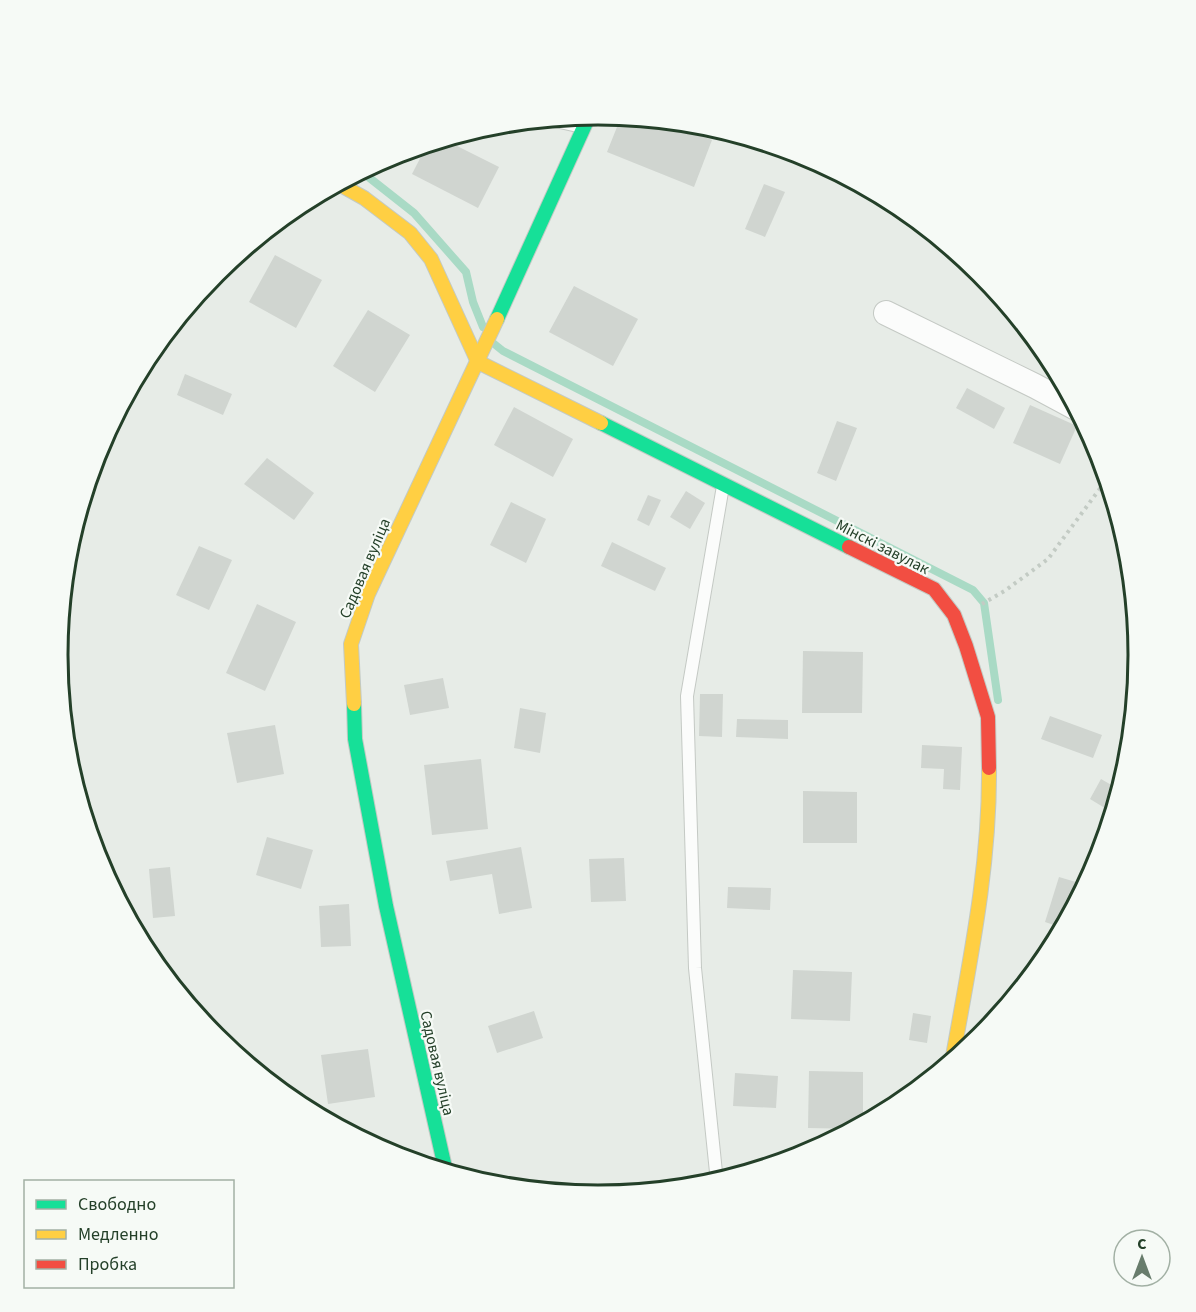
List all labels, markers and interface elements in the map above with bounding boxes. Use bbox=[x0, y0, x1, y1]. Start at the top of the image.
street label: Мінскі завулак bbox=[832, 514, 933, 580]
street label: Садовая вуліца bbox=[334, 515, 396, 622]
street label: Садовая вуліца bbox=[414, 1009, 460, 1118]
legend bbox=[24, 1180, 234, 1288]
text: Свободно bbox=[78, 1192, 156, 1217]
text: Медленно bbox=[78, 1222, 158, 1247]
north arrow bbox=[1112, 1228, 1172, 1288]
text: С bbox=[1137, 1233, 1147, 1255]
text: Пробка bbox=[78, 1252, 137, 1277]

